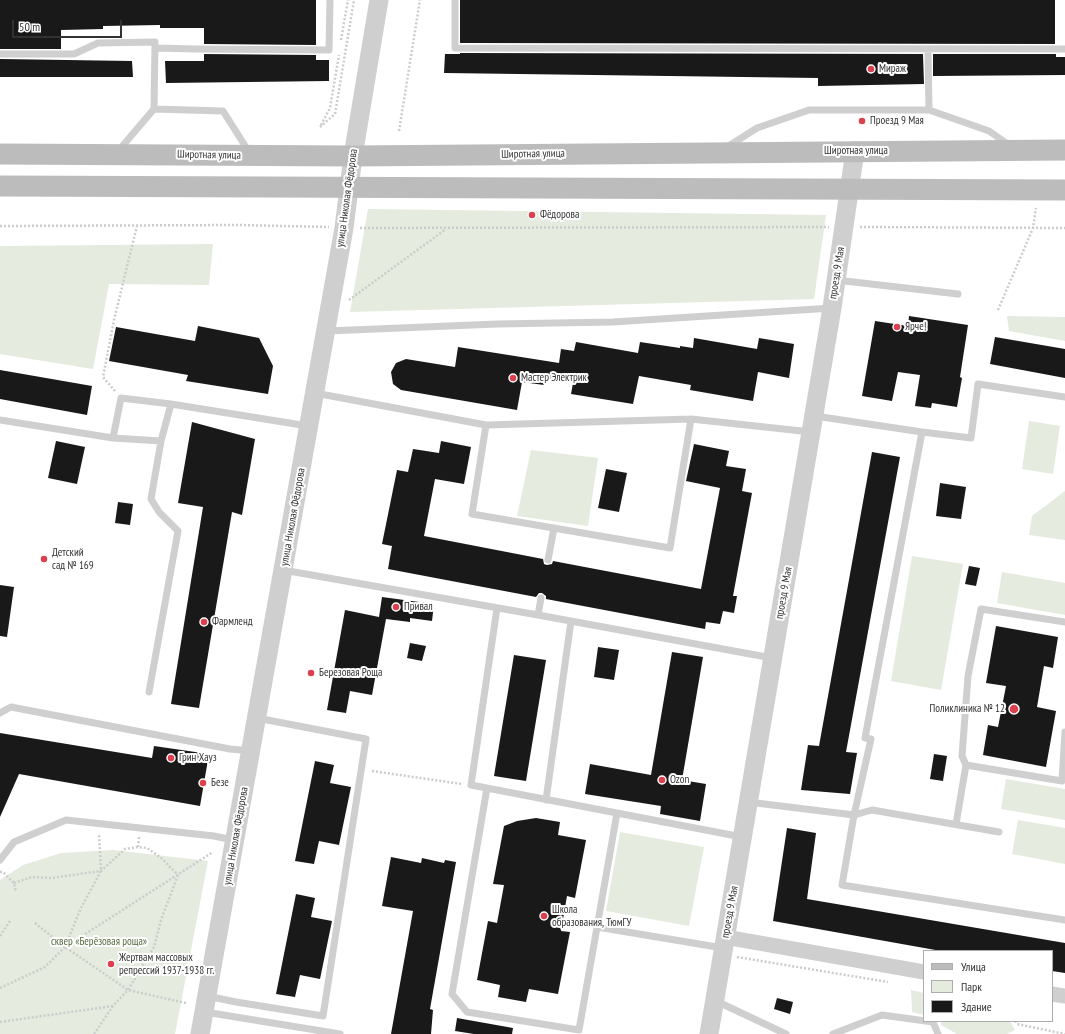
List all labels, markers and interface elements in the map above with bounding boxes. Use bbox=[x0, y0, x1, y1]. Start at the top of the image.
scale bar bbox=[14, 12, 124, 38]
text: 50 m bbox=[19, 19, 40, 34]
place label: Мираж bbox=[879, 62, 906, 76]
marker: Мираж bbox=[866, 64, 876, 74]
place label: Проезд 9 Мая bbox=[870, 114, 924, 128]
marker: Проезд 9 Мая bbox=[857, 116, 867, 126]
street label: Широтная улица bbox=[824, 144, 888, 158]
street label: Широтная улица bbox=[501, 147, 565, 161]
street label: Широтная улица bbox=[177, 148, 241, 162]
street label: улица Николая Фёдорова bbox=[334, 148, 360, 248]
place label: Фёдорова bbox=[540, 208, 579, 222]
marker: Фёдорова bbox=[527, 210, 537, 220]
street label: проезд 9 Мая bbox=[826, 246, 848, 300]
place label: Ярче! bbox=[905, 320, 926, 334]
marker: Ярче! bbox=[892, 322, 902, 332]
place label: Мастер Электрик bbox=[521, 371, 587, 385]
marker: Мастер Электрик bbox=[508, 373, 518, 383]
street label: улица Николая Фёдорова bbox=[278, 467, 308, 567]
place label: Детский сад № 169 bbox=[52, 546, 94, 572]
marker: Детский сад № 169 bbox=[39, 554, 49, 564]
street label: проезд 9 Мая bbox=[773, 566, 795, 620]
place label: Привал bbox=[404, 600, 433, 614]
marker: Привал bbox=[391, 602, 401, 612]
place label: Фармленд bbox=[212, 615, 253, 629]
marker: Фармленд bbox=[199, 617, 209, 627]
place label: Березовая Роща bbox=[319, 666, 382, 680]
marker: Березовая Роща bbox=[306, 668, 316, 678]
place label: Поликлиника № 12 bbox=[929, 702, 1005, 716]
marker: Поликлиника № 12 bbox=[1008, 703, 1020, 715]
place label: Грин Хауз bbox=[179, 751, 217, 765]
marker: Грин Хауз bbox=[166, 753, 176, 763]
place label: Ozon bbox=[670, 773, 689, 787]
marker: Ozon bbox=[657, 775, 667, 785]
place label: Безе bbox=[211, 776, 229, 790]
marker: Безе bbox=[198, 778, 208, 788]
street label: улица Николая Фёдорова bbox=[221, 786, 251, 886]
street label: проезд 9 Мая bbox=[719, 885, 741, 939]
place label: Школа образования, ТюмГУ bbox=[552, 903, 631, 929]
marker: Школа образования, ТюмГУ bbox=[539, 911, 549, 921]
park label: сквер «Берёзовая роща» bbox=[51, 935, 147, 949]
legend bbox=[923, 950, 1053, 1022]
place label: Жертвам массовых репрессий 1937-1938 гг. bbox=[119, 951, 214, 977]
marker: Жертвам массовых репрессий 1937-1938 гг. bbox=[106, 959, 116, 969]
text: Улица bbox=[961, 959, 986, 974]
text: Парк bbox=[961, 979, 982, 994]
text: Здание bbox=[961, 999, 992, 1014]

